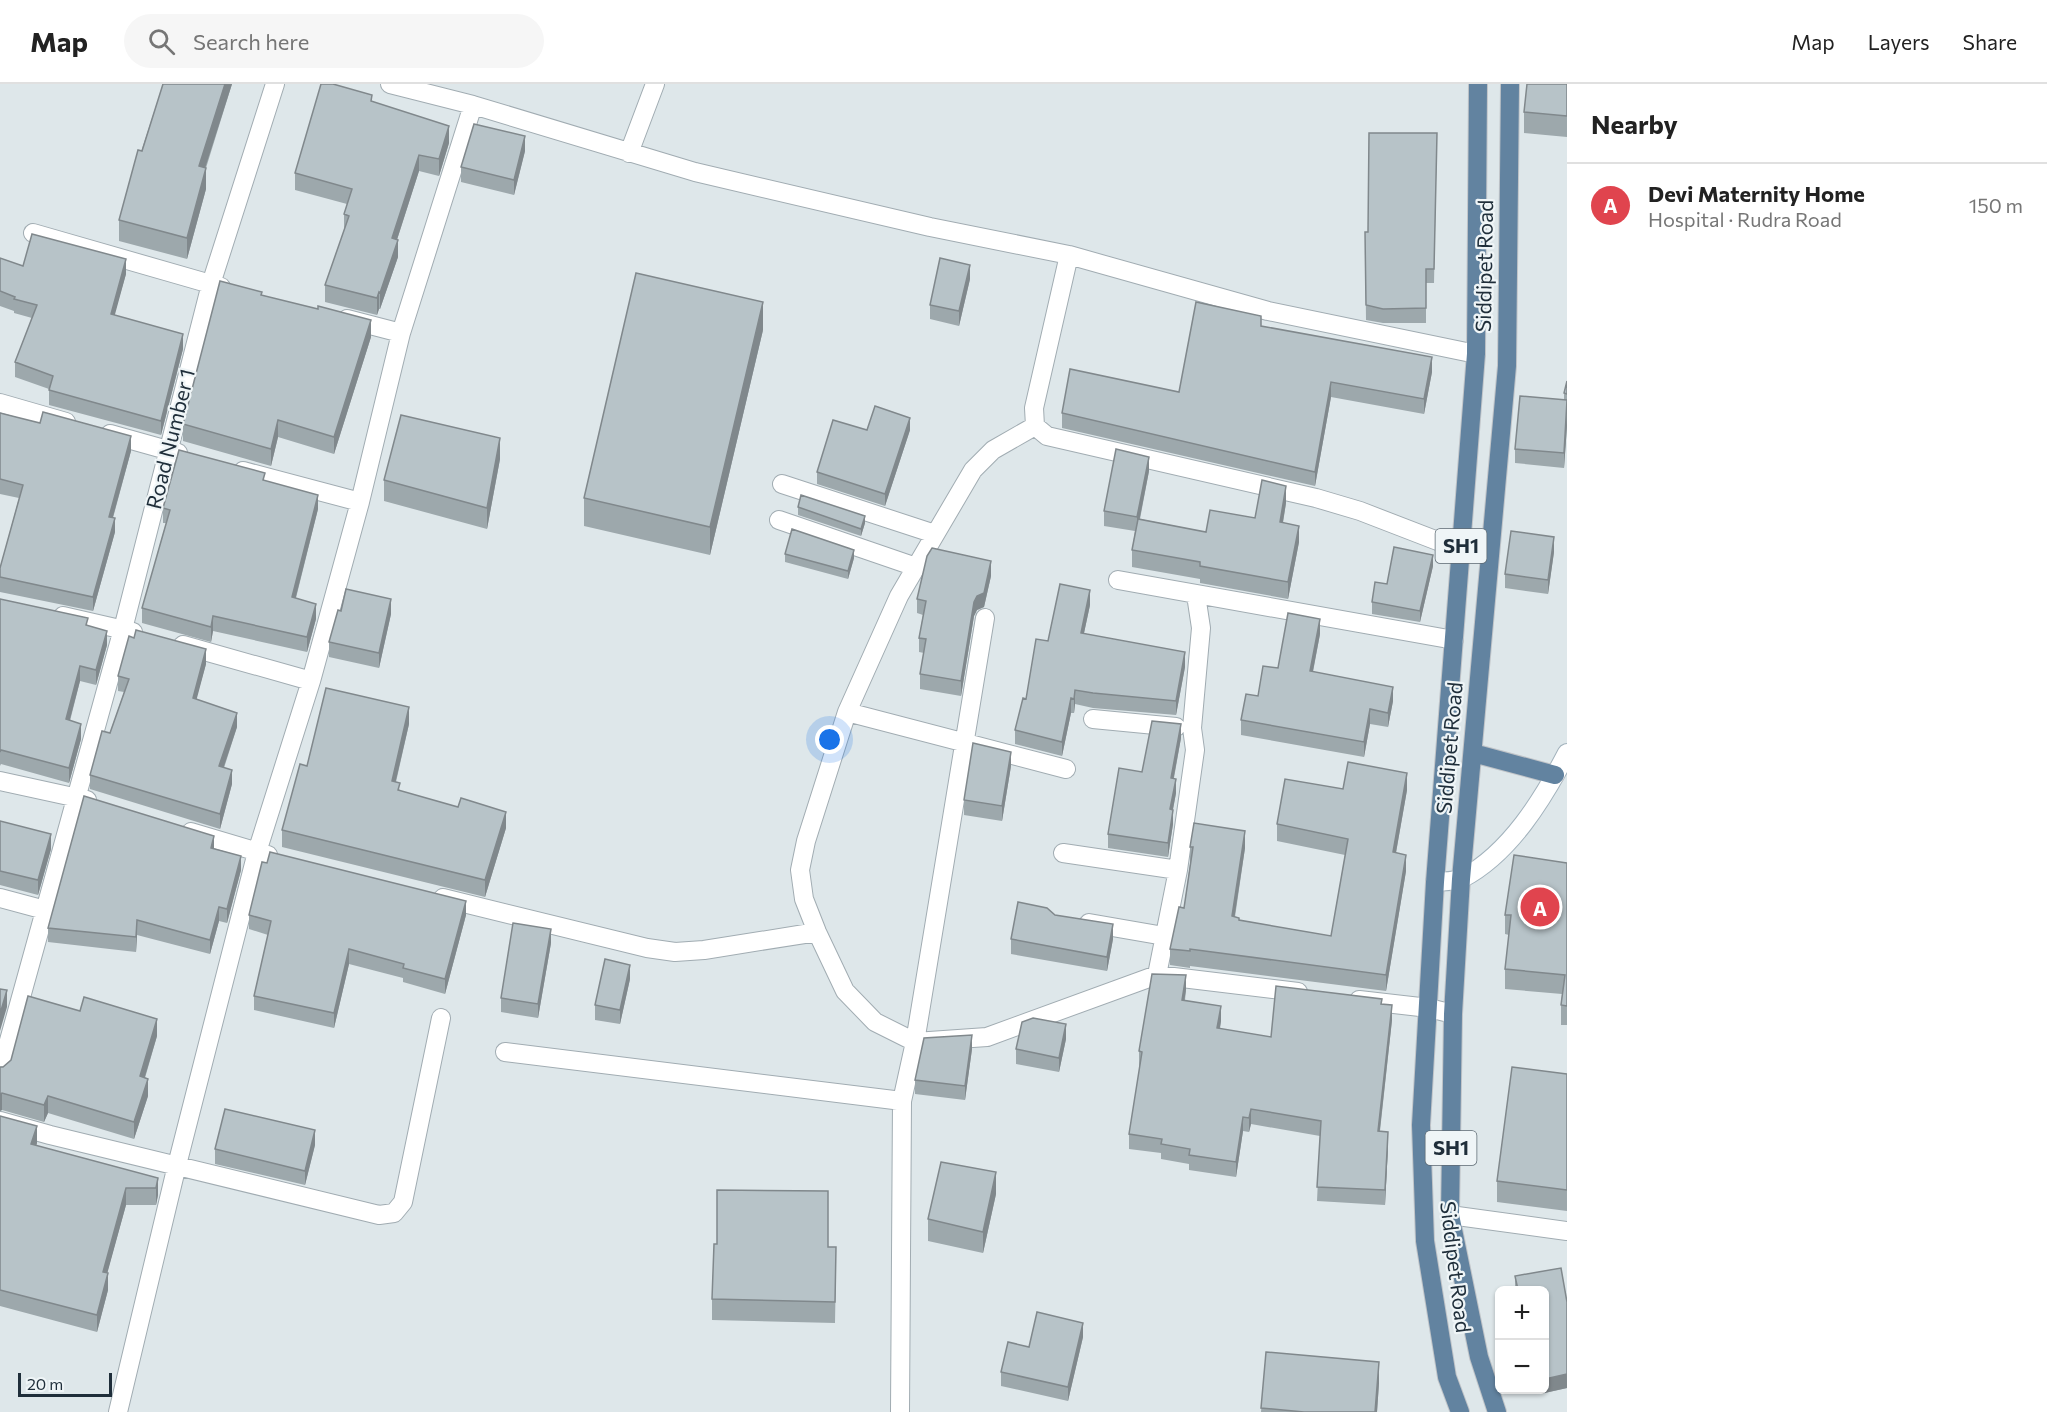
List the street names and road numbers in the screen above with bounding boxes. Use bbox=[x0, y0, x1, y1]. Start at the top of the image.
street label: Siddipet Road bbox=[1470, 200, 1497, 332]
street label: Road Number 1 bbox=[140, 366, 199, 511]
road number: SH1 bbox=[1436, 529, 1486, 563]
street label: Siddipet Road bbox=[1430, 681, 1467, 815]
road number: SH1 bbox=[1426, 1131, 1476, 1165]
street label: Siddipet Road bbox=[1436, 1200, 1477, 1334]

